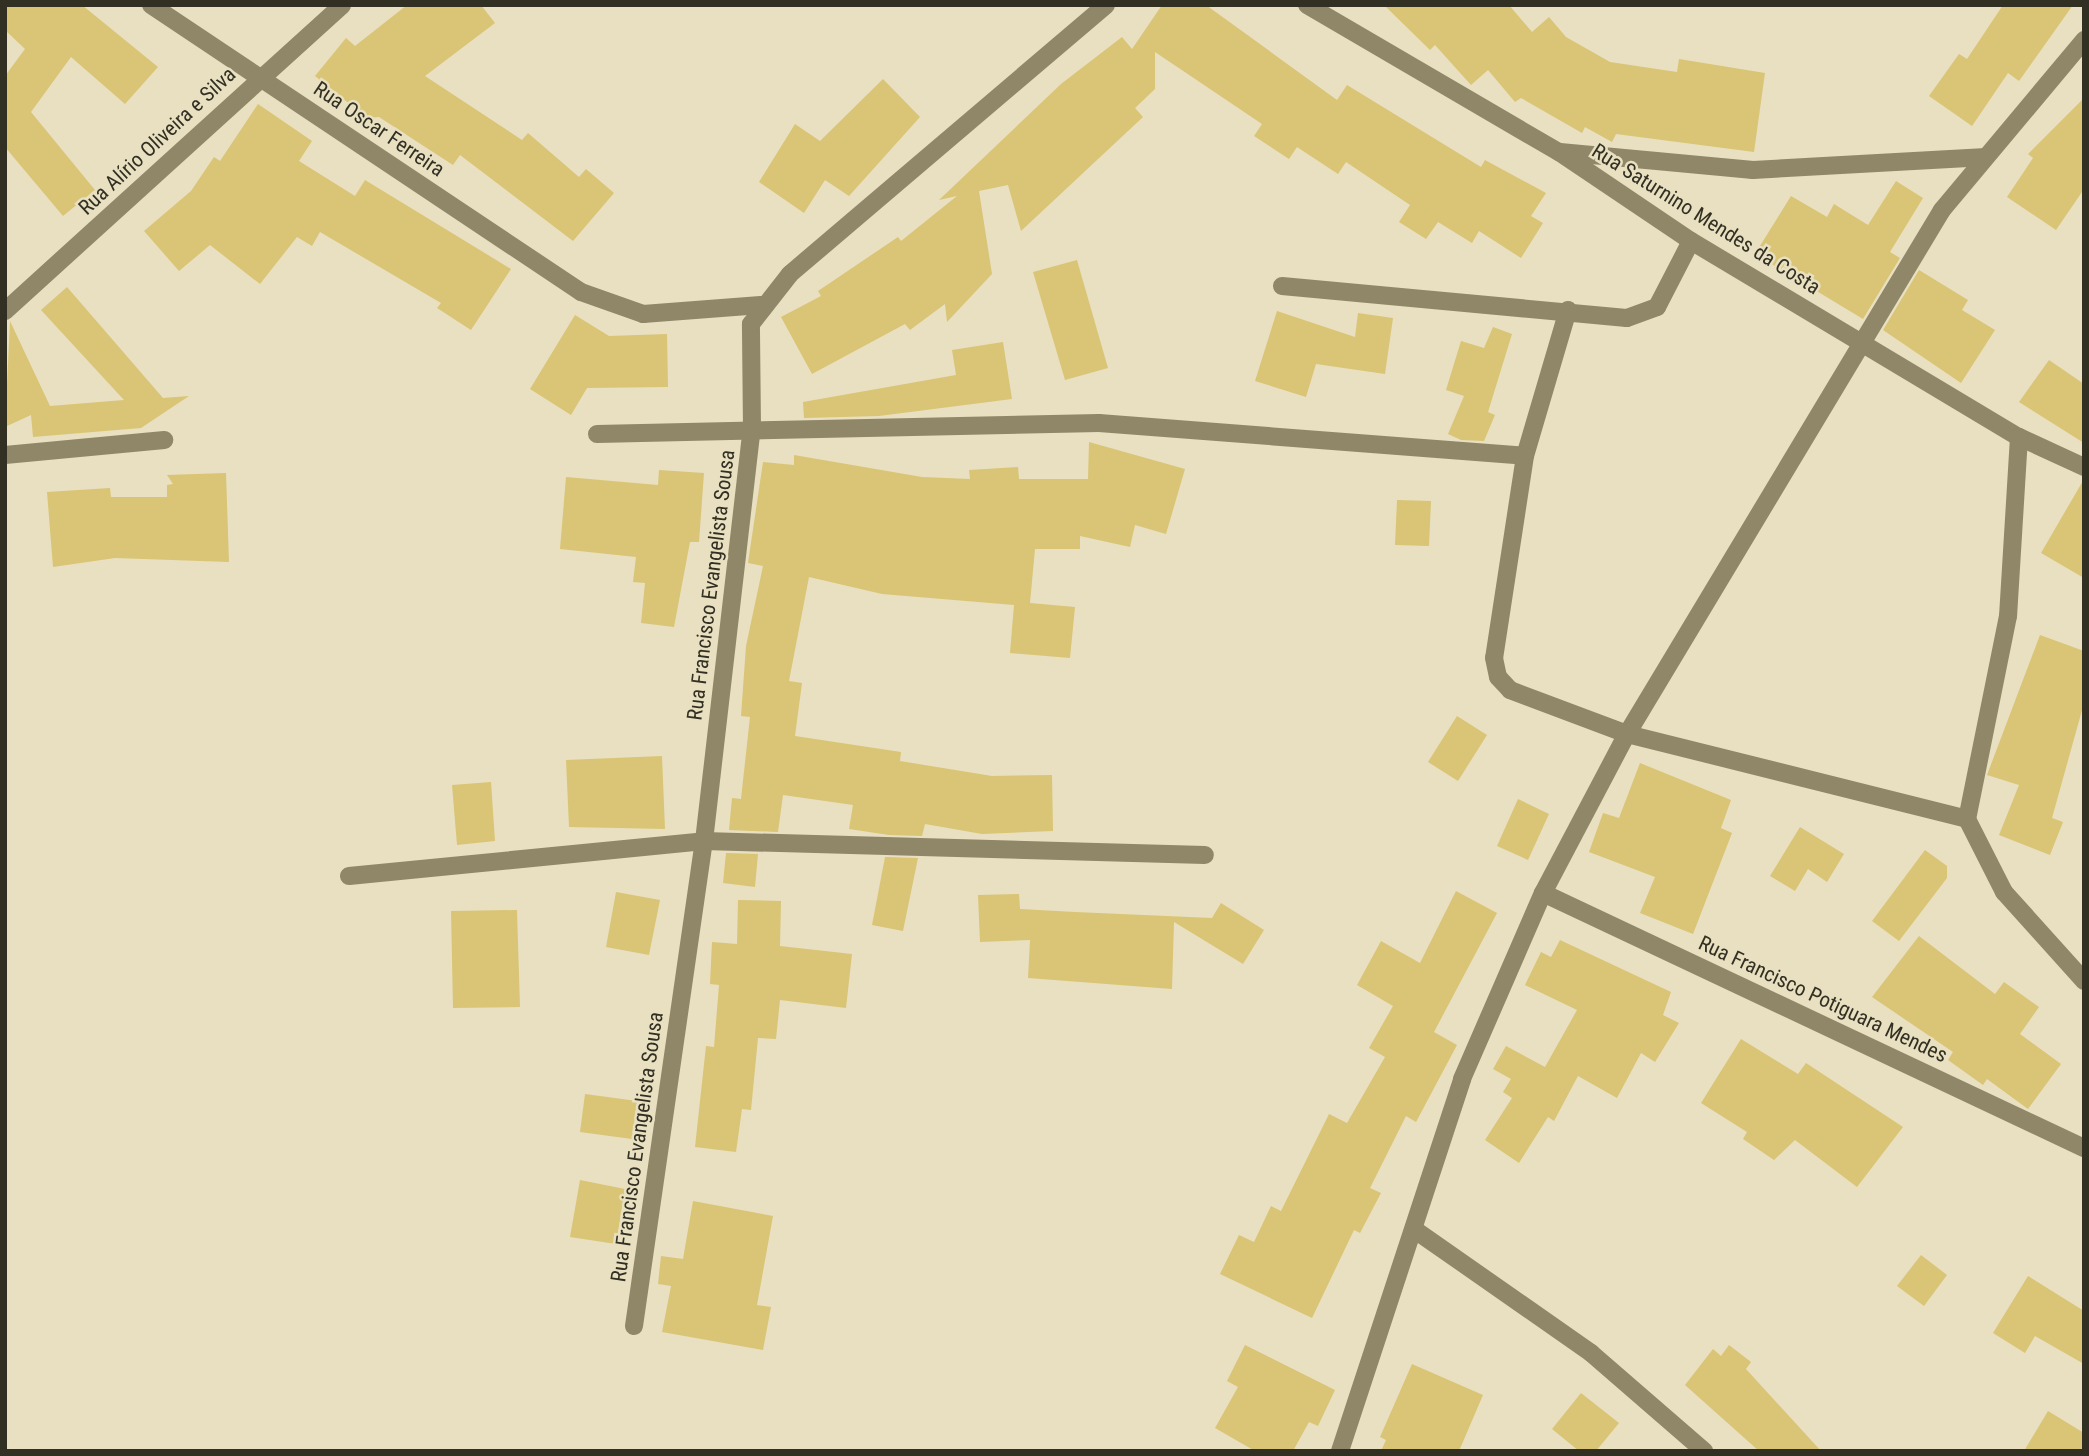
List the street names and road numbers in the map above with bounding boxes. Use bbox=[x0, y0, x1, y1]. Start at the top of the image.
street label: Rua Alírio Oliveira e Silva bbox=[73, 62, 241, 220]
street label: Rua Oscar Ferreira bbox=[309, 76, 449, 182]
street label: Rua Saturnino Mendes da Costa bbox=[1587, 138, 1825, 300]
street label: Rua Francisco Evangelista Sousa bbox=[682, 448, 740, 722]
street label: Rua Francisco Potiguara Mendes bbox=[1695, 930, 1951, 1068]
street label: Rua Francisco Evangelista Sousa bbox=[606, 1010, 668, 1284]

